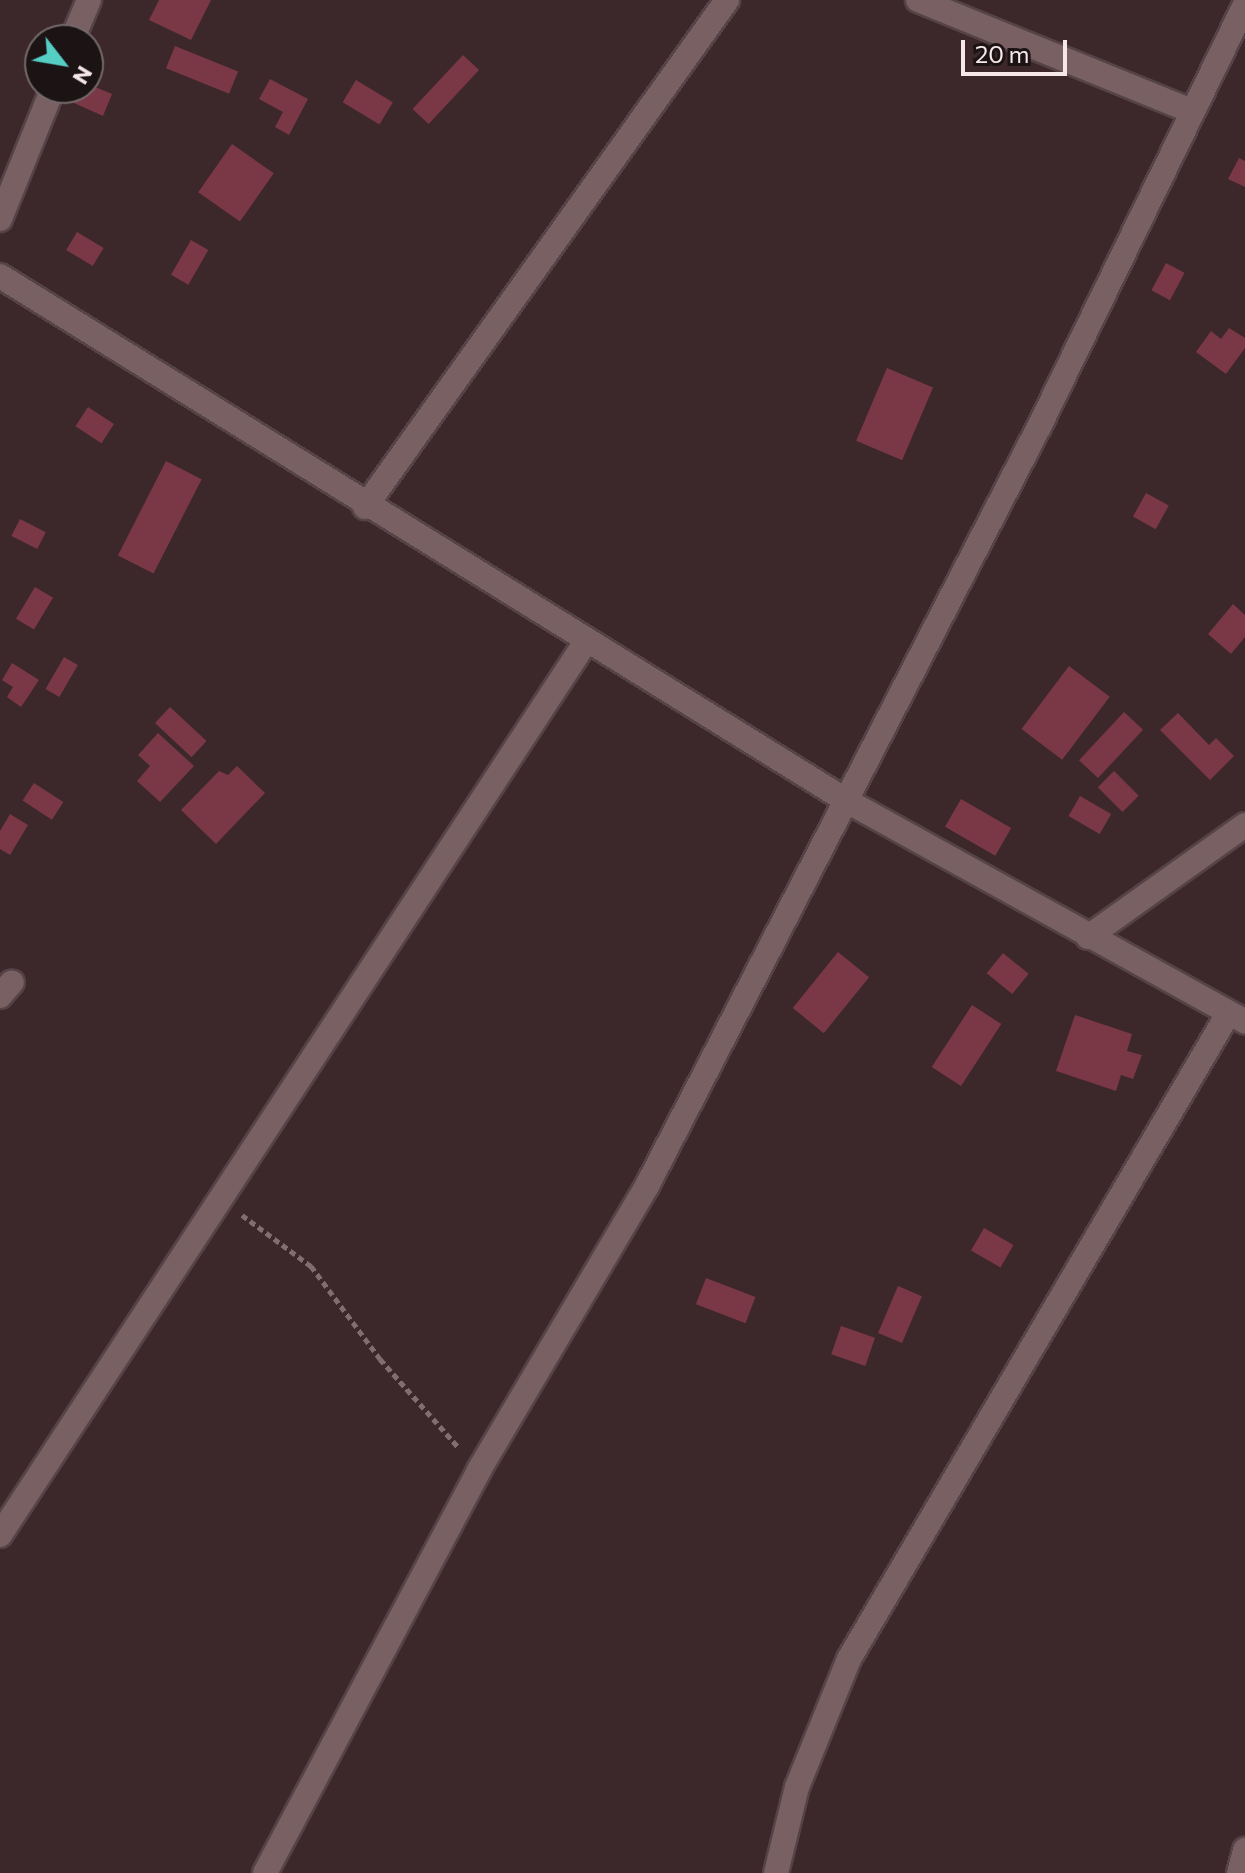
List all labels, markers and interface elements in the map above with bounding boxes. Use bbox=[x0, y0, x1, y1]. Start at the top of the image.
north arrow bbox=[24, 24, 104, 104]
scale bar bbox=[965, 24, 1071, 74]
text: 20 m bbox=[975, 39, 1029, 68]
text: N bbox=[67, 62, 99, 90]

